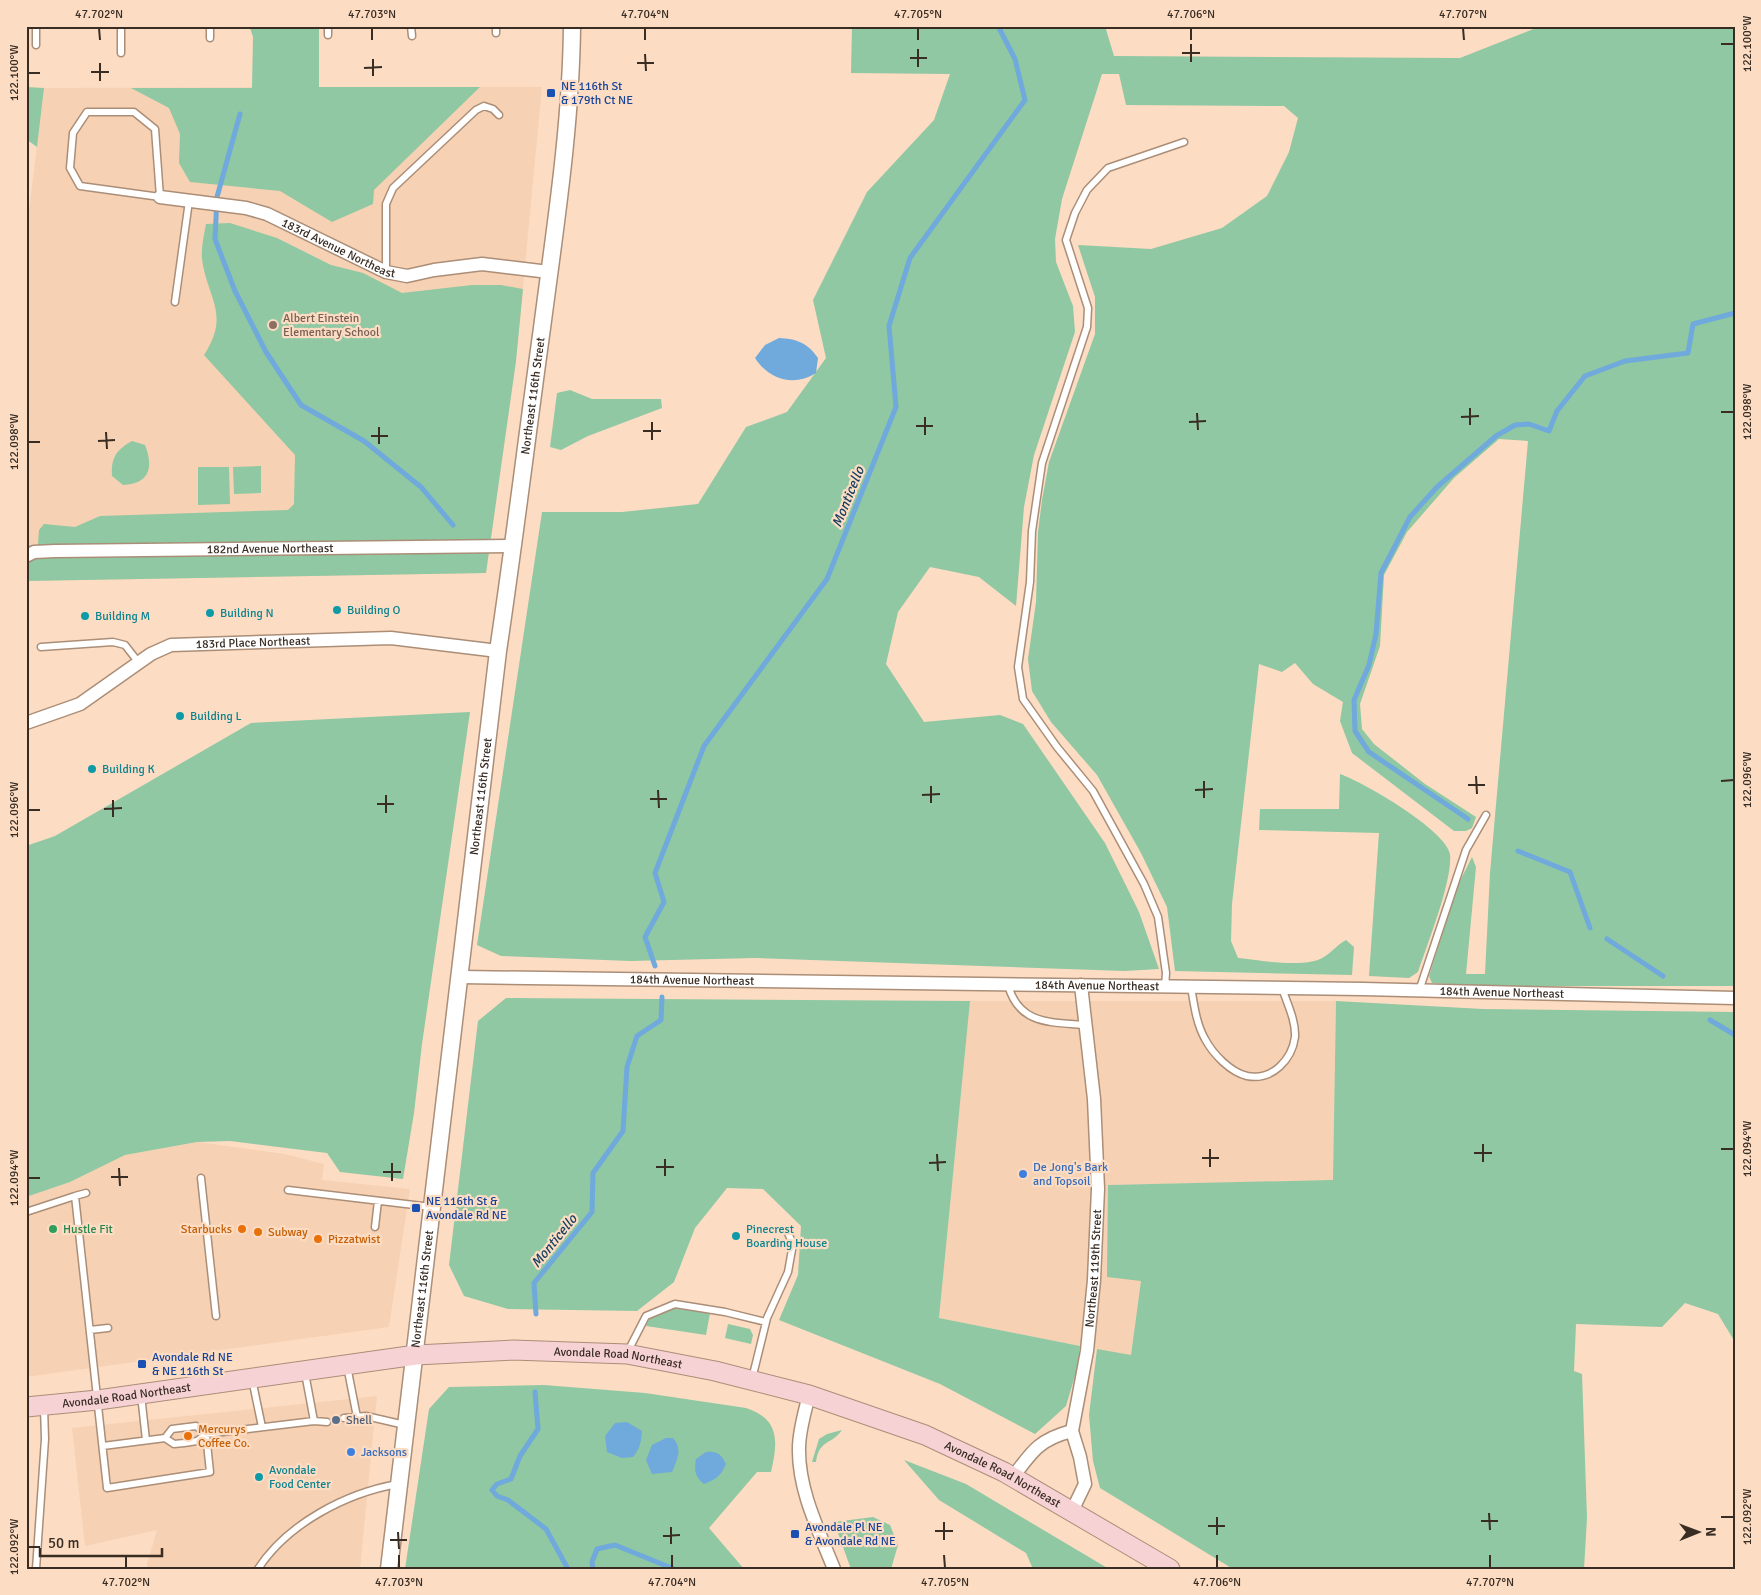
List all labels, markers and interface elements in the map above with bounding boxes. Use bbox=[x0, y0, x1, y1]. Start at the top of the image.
text: 47.702°N bbox=[75, 7, 123, 22]
text: 47.703°N bbox=[348, 7, 396, 22]
text: 47.704°N bbox=[621, 7, 669, 22]
text: 47.705°N bbox=[894, 7, 942, 22]
text: 47.706°N bbox=[1167, 7, 1215, 22]
text: 47.707°N bbox=[1439, 7, 1487, 22]
text: 122.100°W bbox=[1740, 16, 1755, 72]
text: 122.100°W bbox=[7, 45, 22, 101]
place label: NE 116th St & 179th Ct NE bbox=[561, 79, 633, 108]
marker: NE 116th St & 179th Ct NE bbox=[545, 87, 557, 99]
street label: 183rd Avenue Northeast bbox=[279, 215, 397, 281]
place label: Albert Einstein Elementary School bbox=[283, 311, 380, 340]
marker: Albert Einstein Elementary School bbox=[267, 319, 279, 331]
street label: Northeast 116th Street bbox=[518, 336, 548, 455]
text: 122.098°W bbox=[1740, 384, 1755, 440]
text: 122.098°W bbox=[7, 414, 22, 470]
water label: Monticello bbox=[828, 464, 868, 530]
street label: 182nd Avenue Northeast bbox=[207, 540, 333, 557]
place label: Building O bbox=[347, 603, 401, 618]
marker: Building O bbox=[331, 604, 343, 616]
place label: Building N bbox=[220, 606, 274, 621]
marker: Building N bbox=[204, 607, 216, 619]
place label: Building M bbox=[95, 609, 150, 624]
marker: Building M bbox=[79, 610, 91, 622]
street label: 183rd Place Northeast bbox=[195, 633, 311, 652]
place label: Building L bbox=[190, 709, 242, 724]
marker: Building L bbox=[174, 710, 186, 722]
street label: Northeast 116th Street bbox=[466, 737, 495, 856]
text: 122.096°W bbox=[1740, 752, 1755, 808]
place label: Building K bbox=[102, 762, 155, 777]
marker: Building K bbox=[86, 763, 98, 775]
text: 122.096°W bbox=[7, 782, 22, 838]
street label: 184th Avenue Northeast bbox=[630, 972, 754, 988]
street label: 184th Avenue Northeast bbox=[1035, 977, 1159, 994]
street label: 184th Avenue Northeast bbox=[1439, 983, 1564, 1001]
text: 122.094°W bbox=[1740, 1121, 1755, 1177]
text: 122.094°W bbox=[7, 1150, 22, 1206]
place label: De Jong's Bark and Topsoil bbox=[1033, 1160, 1108, 1189]
marker: De Jong's Bark and Topsoil bbox=[1017, 1168, 1029, 1180]
place label: NE 116th St & Avondale Rd NE bbox=[426, 1194, 507, 1223]
marker: NE 116th St & Avondale Rd NE bbox=[410, 1202, 422, 1214]
street label: Northeast 119th Street bbox=[1082, 1209, 1105, 1328]
water label: Monticello bbox=[527, 1210, 581, 1271]
place label: Hustle Fit bbox=[63, 1222, 113, 1237]
place label: Starbucks bbox=[181, 1222, 232, 1237]
place label: Pinecrest Boarding House bbox=[746, 1222, 827, 1251]
marker: Hustle Fit bbox=[47, 1223, 59, 1235]
marker: Starbucks bbox=[236, 1223, 248, 1235]
place label: Subway bbox=[268, 1225, 308, 1240]
marker: Subway bbox=[252, 1226, 264, 1238]
street label: Northeast 116th Street bbox=[408, 1229, 437, 1349]
marker: Pinecrest Boarding House bbox=[730, 1230, 742, 1242]
place label: Pizzatwist bbox=[328, 1232, 381, 1247]
marker: Pizzatwist bbox=[312, 1233, 324, 1245]
street label: Avondale Road Northeast bbox=[553, 1344, 683, 1372]
place label: Avondale Rd NE & NE 116th St bbox=[152, 1350, 233, 1379]
marker: Avondale Rd NE & NE 116th St bbox=[136, 1358, 148, 1370]
street label: Avondale Road Northeast bbox=[61, 1379, 192, 1411]
place label: Shell bbox=[346, 1413, 373, 1428]
marker: Shell bbox=[330, 1414, 342, 1426]
place label: Mercurys Coffee Co. bbox=[198, 1422, 250, 1451]
marker: Mercurys Coffee Co. bbox=[182, 1430, 194, 1442]
street label: Avondale Road Northeast bbox=[942, 1438, 1063, 1511]
place label: Jacksons bbox=[361, 1445, 407, 1460]
marker: Jacksons bbox=[345, 1446, 357, 1458]
place label: Avondale Food Center bbox=[269, 1463, 331, 1492]
marker: Avondale Food Center bbox=[253, 1471, 265, 1483]
text: 122.092°W bbox=[1740, 1489, 1755, 1545]
north arrow bbox=[1674, 1508, 1724, 1558]
text: 122.092°W bbox=[7, 1519, 22, 1575]
place label: Avondale Pl NE & Avondale Rd NE bbox=[805, 1520, 896, 1549]
scale bar bbox=[40, 1525, 162, 1557]
text: N bbox=[1702, 1527, 1719, 1537]
marker: Avondale Pl NE & Avondale Rd NE bbox=[789, 1528, 801, 1540]
text: 50 m bbox=[48, 1534, 79, 1552]
text: 47.702°N bbox=[102, 1575, 150, 1590]
text: 47.703°N bbox=[375, 1575, 423, 1590]
text: 47.704°N bbox=[648, 1575, 696, 1590]
text: 47.705°N bbox=[921, 1575, 969, 1590]
text: 47.706°N bbox=[1193, 1575, 1241, 1590]
text: 47.707°N bbox=[1466, 1575, 1514, 1590]

